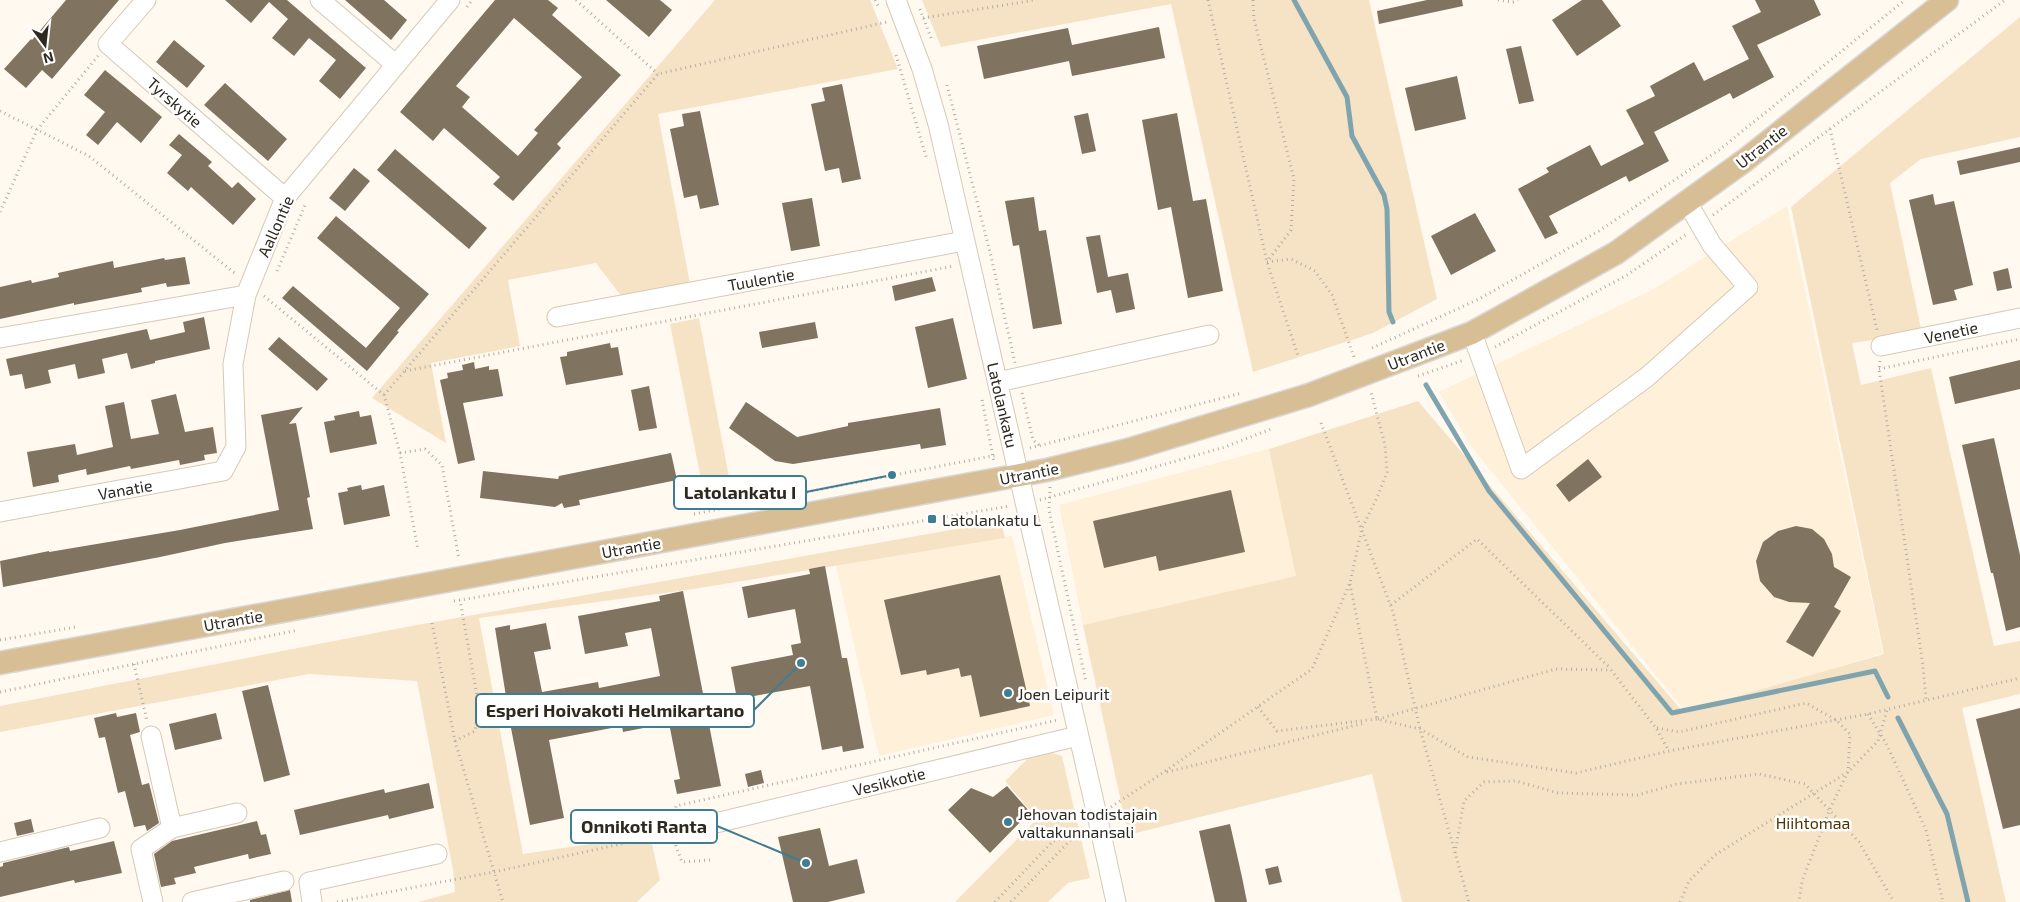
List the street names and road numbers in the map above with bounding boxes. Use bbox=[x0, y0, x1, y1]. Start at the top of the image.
street label: Tyrskytie bbox=[144, 73, 206, 131]
street label: Utrantie bbox=[1732, 120, 1790, 172]
street label: Aallontie bbox=[253, 192, 297, 260]
street label: Tuulentie bbox=[726, 264, 796, 294]
street label: Venetie bbox=[1922, 317, 1980, 347]
street label: Utrantie bbox=[1385, 334, 1447, 374]
street label: Latolankatu bbox=[984, 360, 1022, 450]
street label: Utrantie bbox=[998, 458, 1060, 488]
street label: Vanatie bbox=[96, 475, 154, 503]
street label: Utrantie bbox=[600, 532, 662, 562]
street label: Utrantie bbox=[202, 605, 264, 635]
street label: Vesikkotie bbox=[851, 763, 927, 799]

